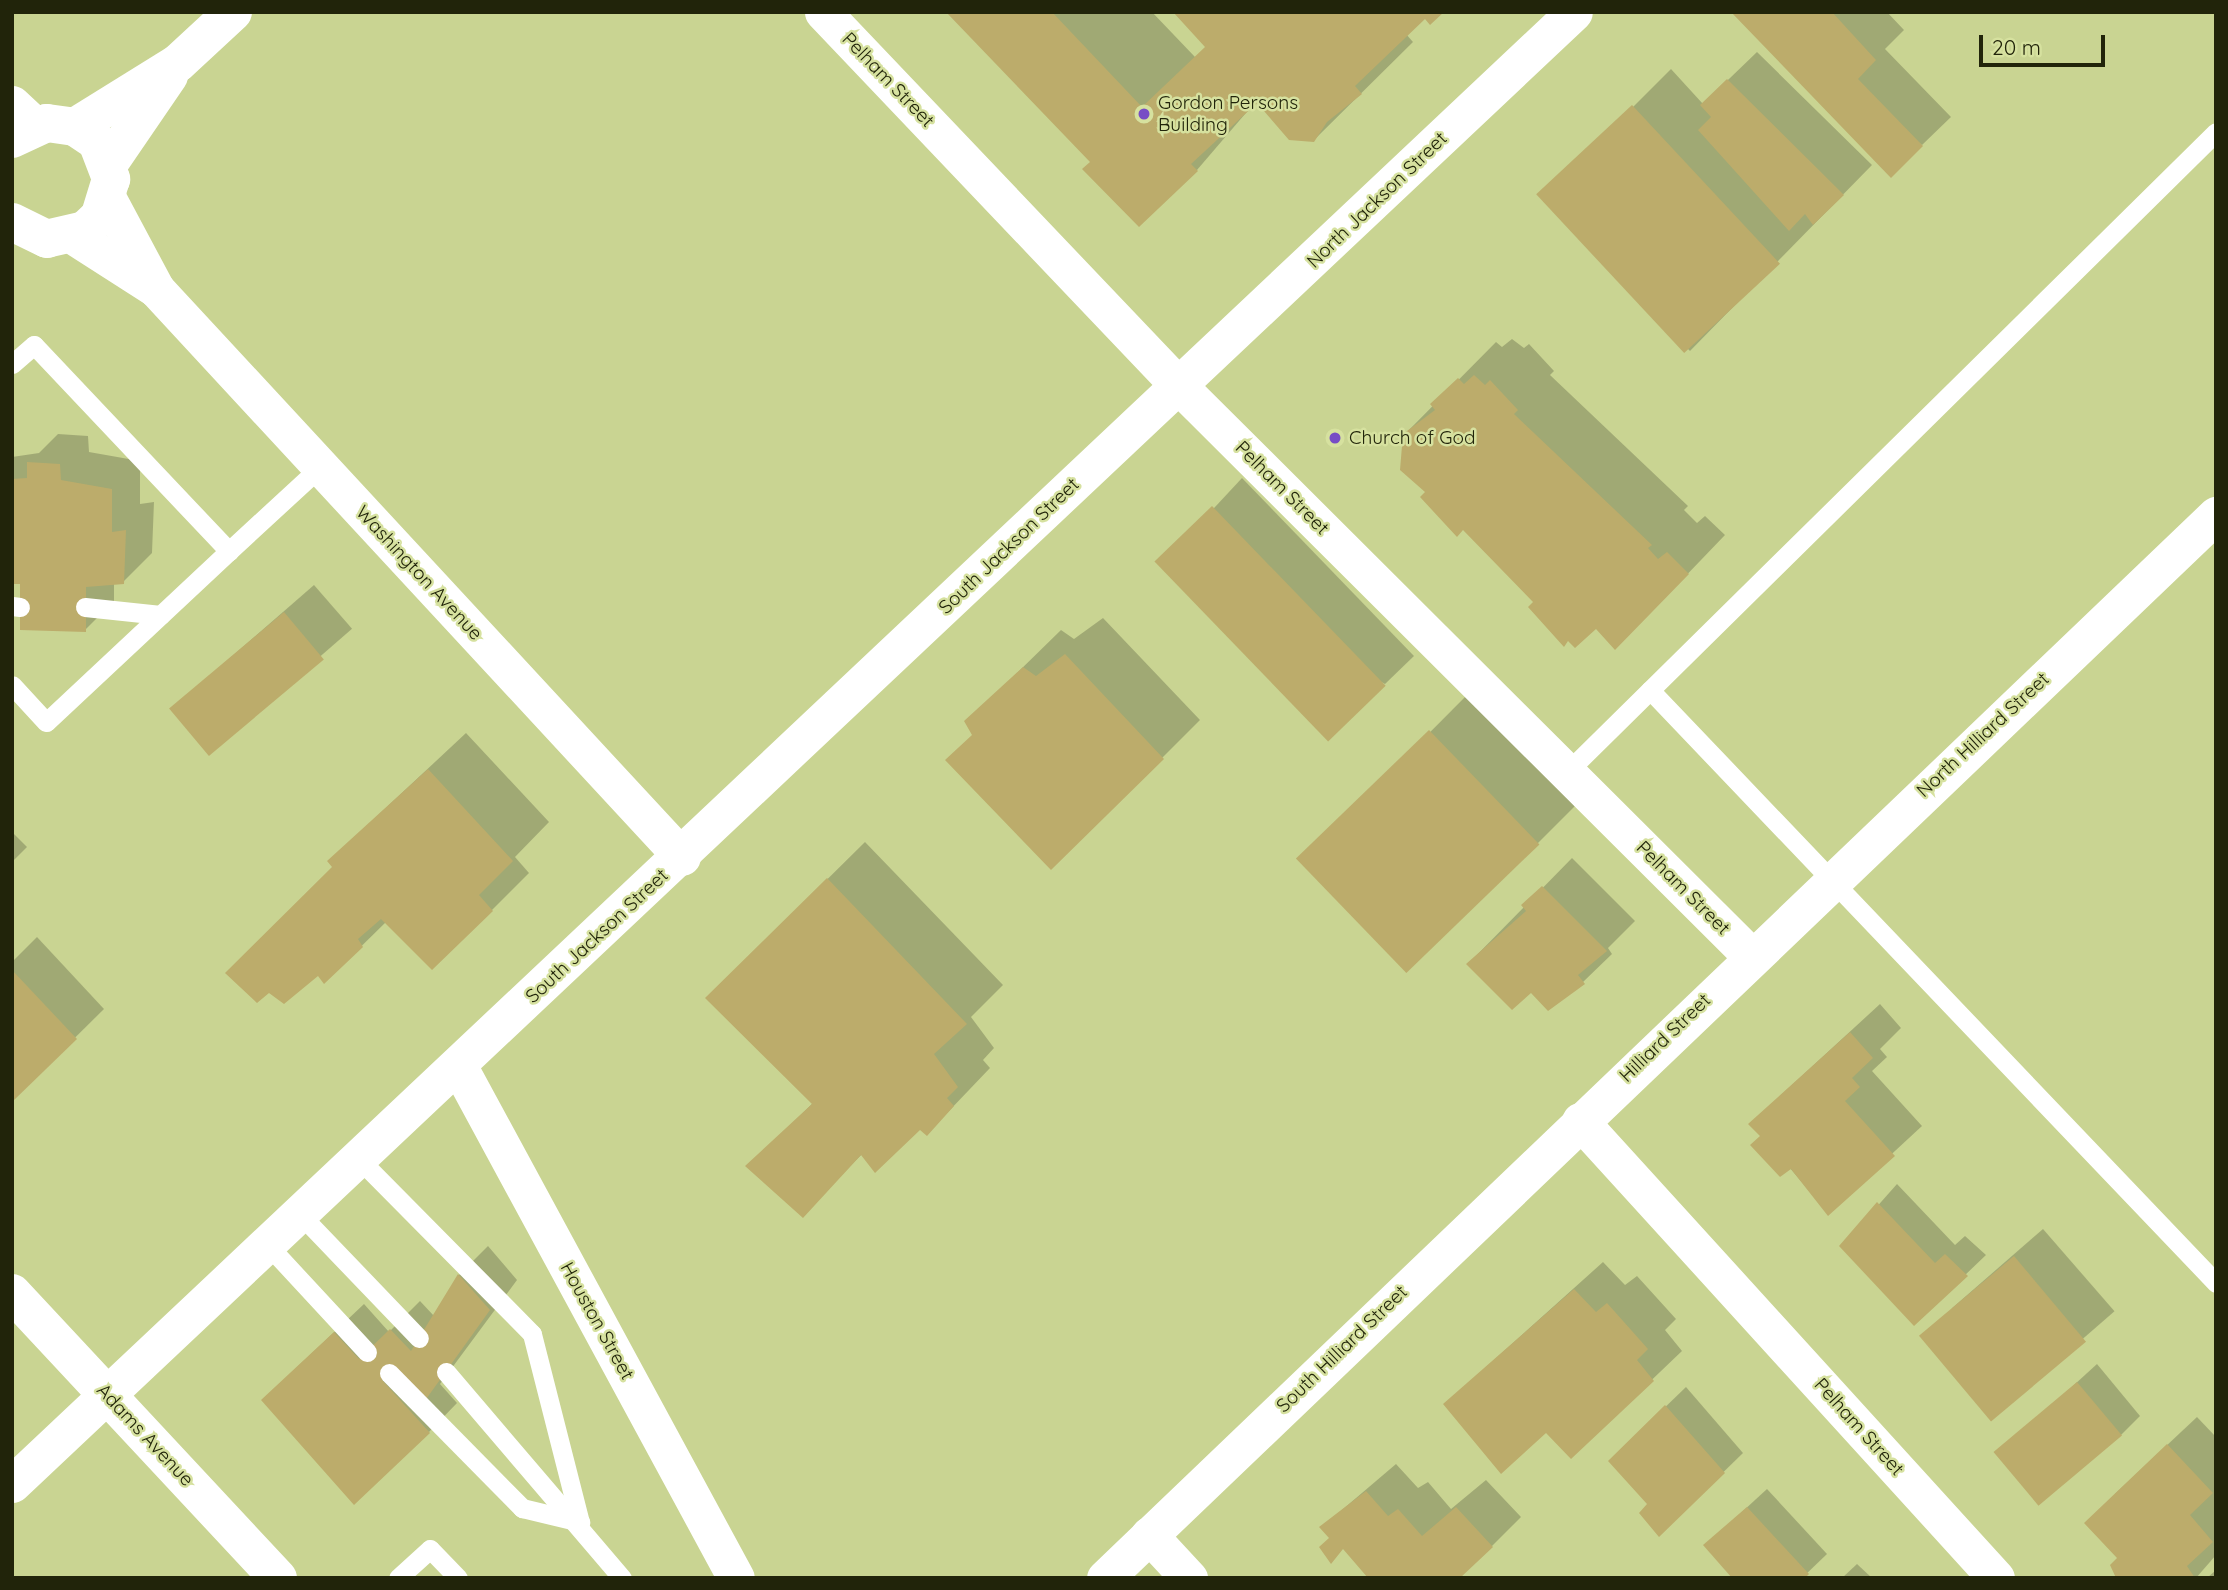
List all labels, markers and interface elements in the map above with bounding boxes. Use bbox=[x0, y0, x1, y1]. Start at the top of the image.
scale bar bbox=[1983, 21, 2109, 65]
street label: Pelham Street bbox=[837, 28, 939, 132]
text: 20 m bbox=[1992, 34, 2041, 60]
place label: Gordon Persons Building bbox=[1158, 92, 1298, 136]
marker: Gordon Persons Building bbox=[1136, 106, 1152, 122]
street label: North Jackson Street bbox=[1302, 127, 1452, 273]
place label: Church of God bbox=[1349, 427, 1475, 449]
marker: Church of God bbox=[1327, 430, 1343, 446]
street label: Pelham Street bbox=[1230, 436, 1334, 540]
street label: South Jackson Street bbox=[934, 473, 1084, 619]
street label: Washington Avenue bbox=[351, 501, 487, 645]
street label: North Hilliard Street bbox=[1912, 668, 2054, 802]
street label: Pelham Street bbox=[1631, 836, 1735, 940]
street label: South Jackson Street bbox=[521, 864, 673, 1008]
street label: Hilliard Street bbox=[1615, 989, 1715, 1087]
street label: Houston Street bbox=[555, 1258, 639, 1384]
street label: South Hilliard Street bbox=[1272, 1281, 1412, 1417]
street label: Pelham Street bbox=[1809, 1374, 1909, 1480]
street label: Adams Avenue bbox=[92, 1379, 198, 1491]

